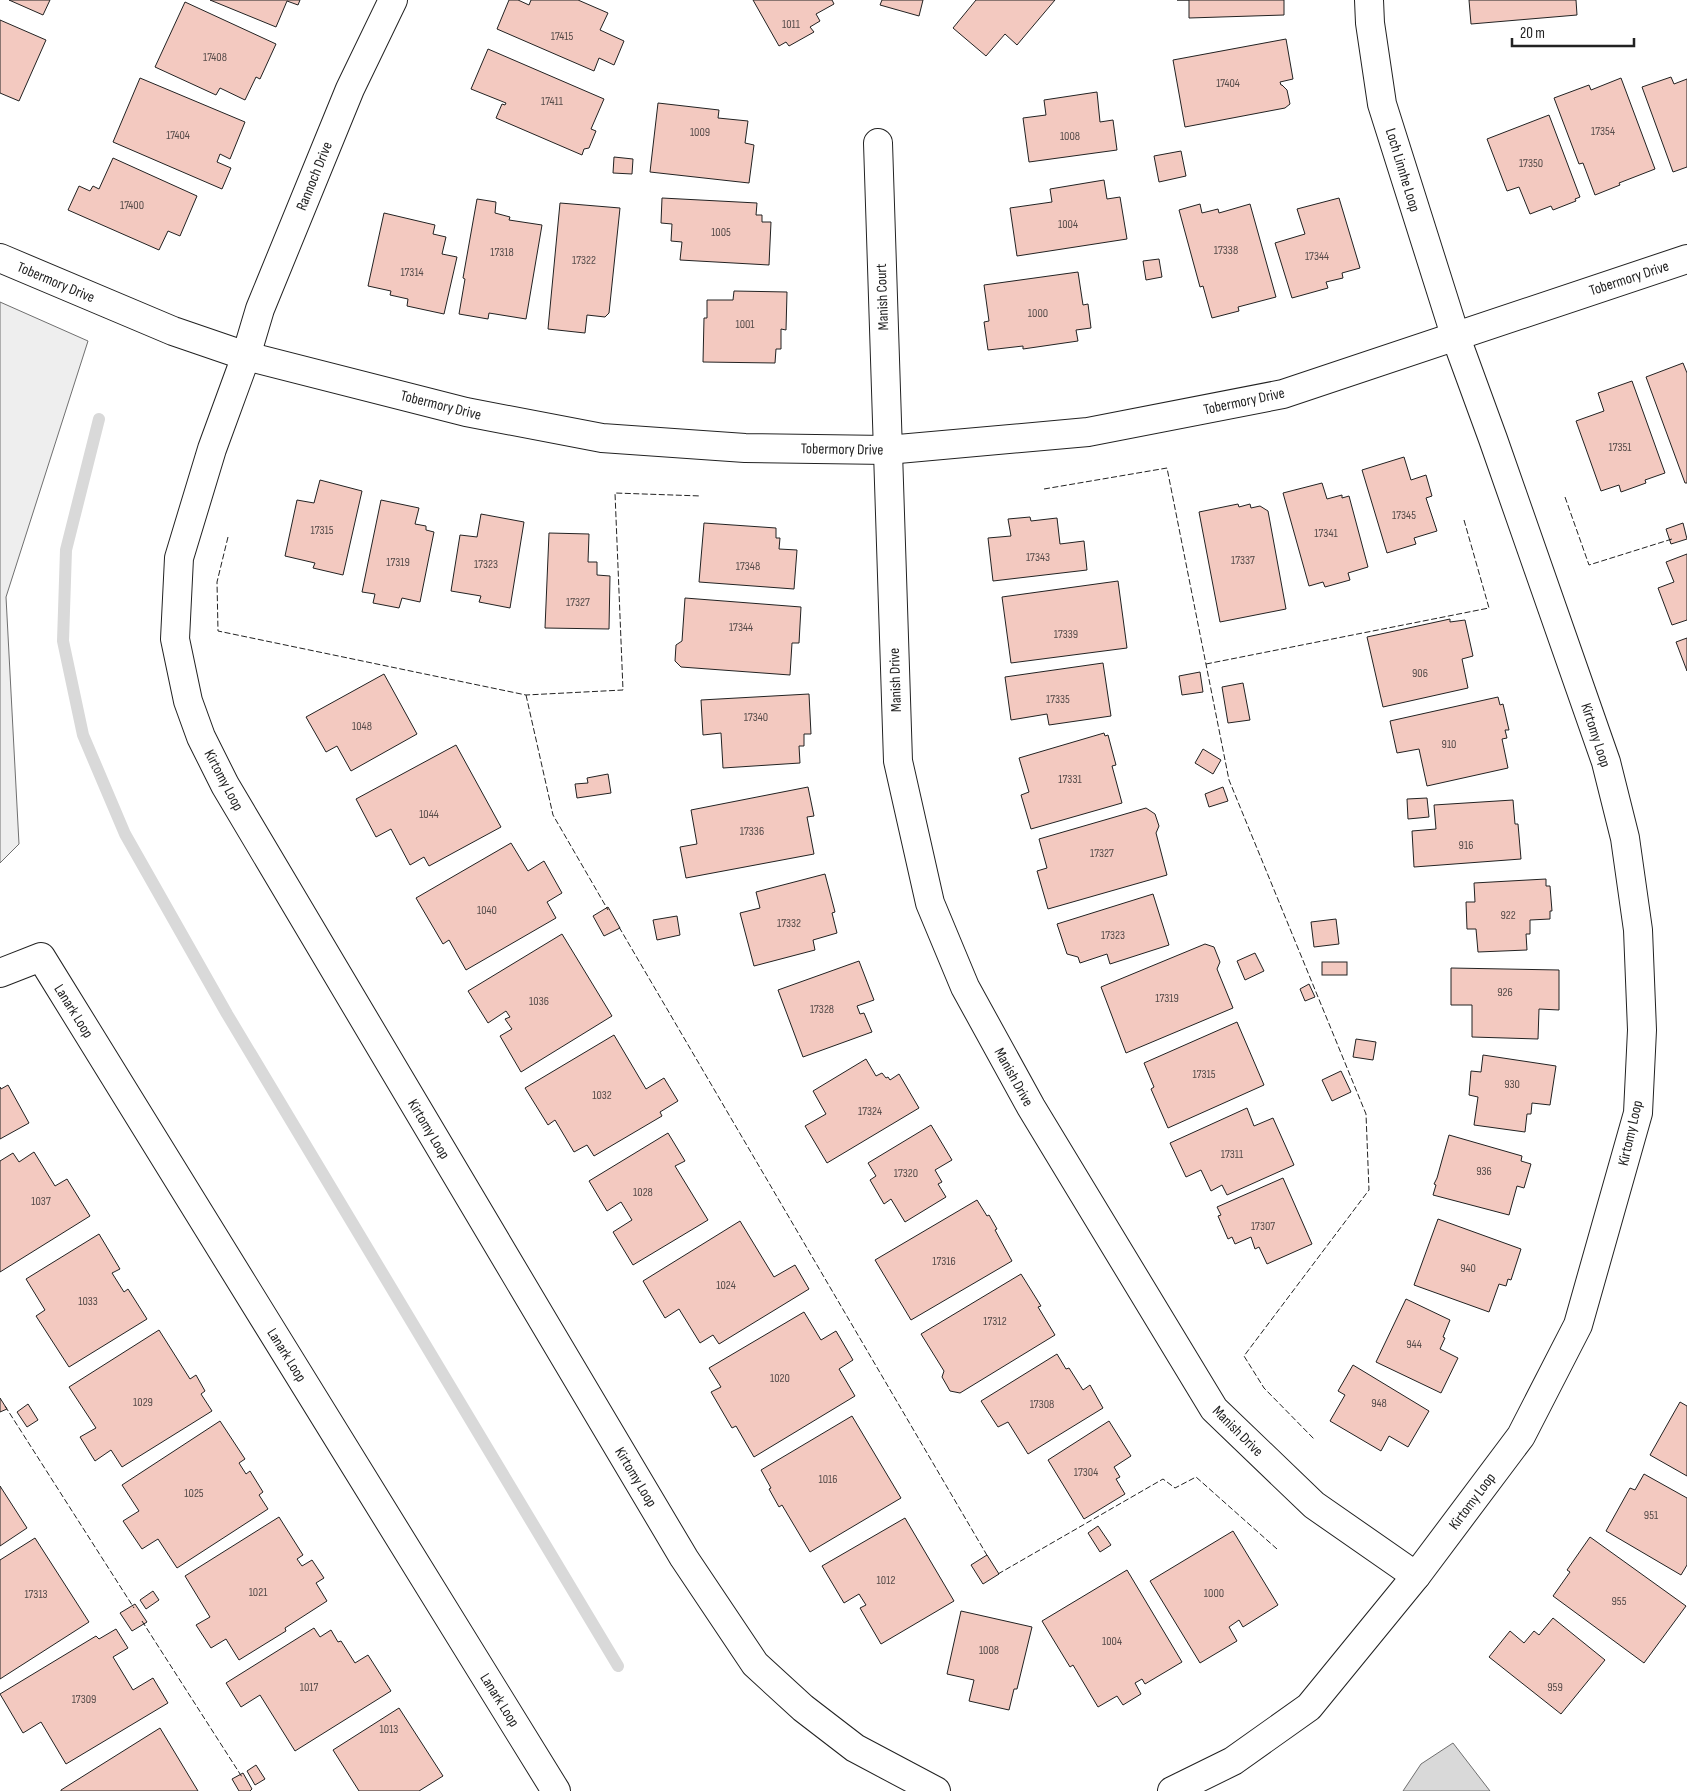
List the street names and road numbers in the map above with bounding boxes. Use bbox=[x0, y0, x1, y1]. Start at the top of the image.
street label: Loch Linnhe Loop bbox=[1381, 126, 1424, 214]
street label: Rannoch Drive bbox=[292, 139, 337, 213]
street label: Tobermory Drive bbox=[1587, 257, 1671, 300]
street label: Tobermory Drive bbox=[14, 258, 98, 307]
street label: Manish Court bbox=[872, 263, 893, 331]
street label: Tobermory Drive bbox=[1202, 384, 1286, 419]
street label: Tobermory Drive bbox=[399, 386, 483, 425]
street label: Tobermory Drive bbox=[801, 439, 883, 460]
street label: Manish Drive bbox=[885, 648, 906, 712]
street label: Kirtomy Loop bbox=[1576, 701, 1615, 770]
street label: Kirtomy Loop bbox=[200, 746, 248, 814]
street label: Lanark Loop bbox=[50, 981, 98, 1042]
street label: Manish Drive bbox=[990, 1045, 1037, 1110]
street label: Kirtomy Loop bbox=[403, 1096, 454, 1163]
street label: Kirtomy Loop bbox=[1614, 1099, 1647, 1168]
street label: Lanark Loop bbox=[263, 1325, 311, 1386]
street label: Manish Drive bbox=[1208, 1402, 1267, 1461]
street label: Kirtomy Loop bbox=[610, 1444, 661, 1511]
street label: Kirtomy Loop bbox=[1445, 1469, 1500, 1534]
street label: Lanark Loop bbox=[476, 1670, 524, 1731]

